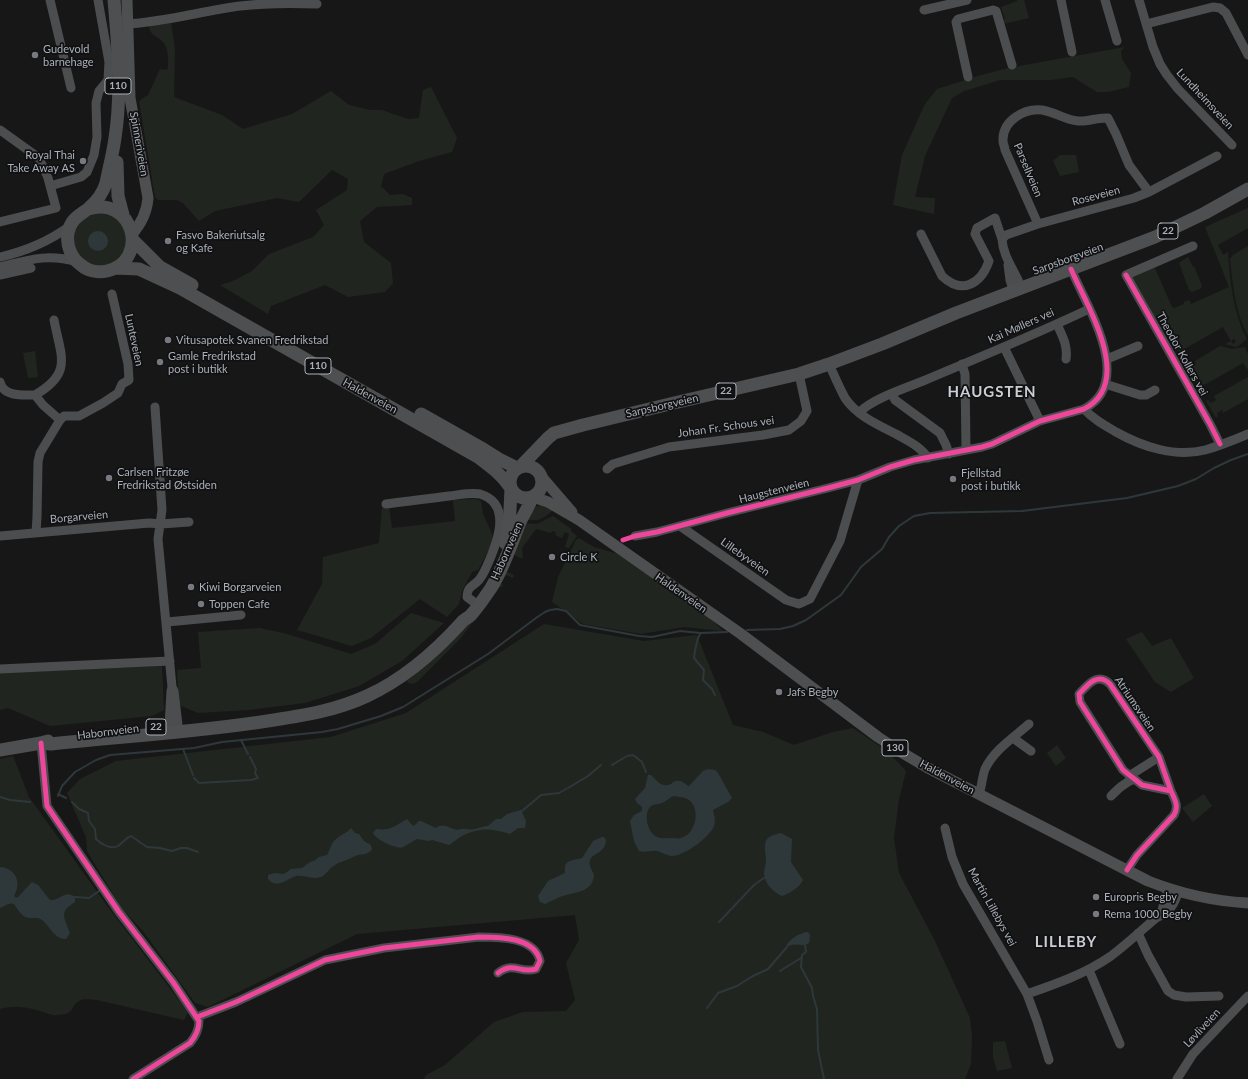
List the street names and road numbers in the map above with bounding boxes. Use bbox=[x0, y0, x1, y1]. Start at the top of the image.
street label: Lundheimsveien bbox=[1174, 66, 1236, 132]
road number: 110 bbox=[105, 78, 131, 94]
street label: Spinneriveien bbox=[127, 111, 151, 177]
street label: Parsellveien bbox=[1011, 141, 1045, 199]
street label: Roseveien bbox=[1071, 183, 1121, 209]
road number: 22 bbox=[1158, 223, 1178, 239]
street label: Sarpsborgveien bbox=[1031, 240, 1105, 278]
street label: Kai Møllers vei bbox=[986, 306, 1056, 346]
street label: Theodor Kollers vei bbox=[1154, 310, 1210, 398]
street label: Lunteveien bbox=[122, 313, 146, 367]
road number: 110 bbox=[305, 358, 331, 374]
street label: Haldenveien bbox=[340, 376, 400, 416]
road number: 22 bbox=[716, 383, 736, 399]
street label: Sarpsborgveien bbox=[624, 391, 700, 421]
street label: Johan Fr. Schous vei bbox=[677, 414, 775, 440]
street label: Haugstenveien bbox=[737, 476, 811, 506]
street label: Borgarveien bbox=[49, 508, 109, 526]
street label: Habornveien bbox=[488, 520, 526, 582]
street label: Lillebyveien bbox=[718, 535, 772, 579]
street label: Haldenveien bbox=[653, 570, 709, 616]
street label: Atriumsveien bbox=[1112, 674, 1158, 734]
road number: 22 bbox=[146, 719, 166, 735]
street label: Habornveien bbox=[76, 722, 140, 742]
road number: 130 bbox=[882, 740, 908, 756]
street label: Haldenveien bbox=[917, 757, 977, 797]
street label: Martin Lillebys vei bbox=[965, 865, 1019, 949]
street label: Løvliveien bbox=[1181, 1006, 1223, 1050]

